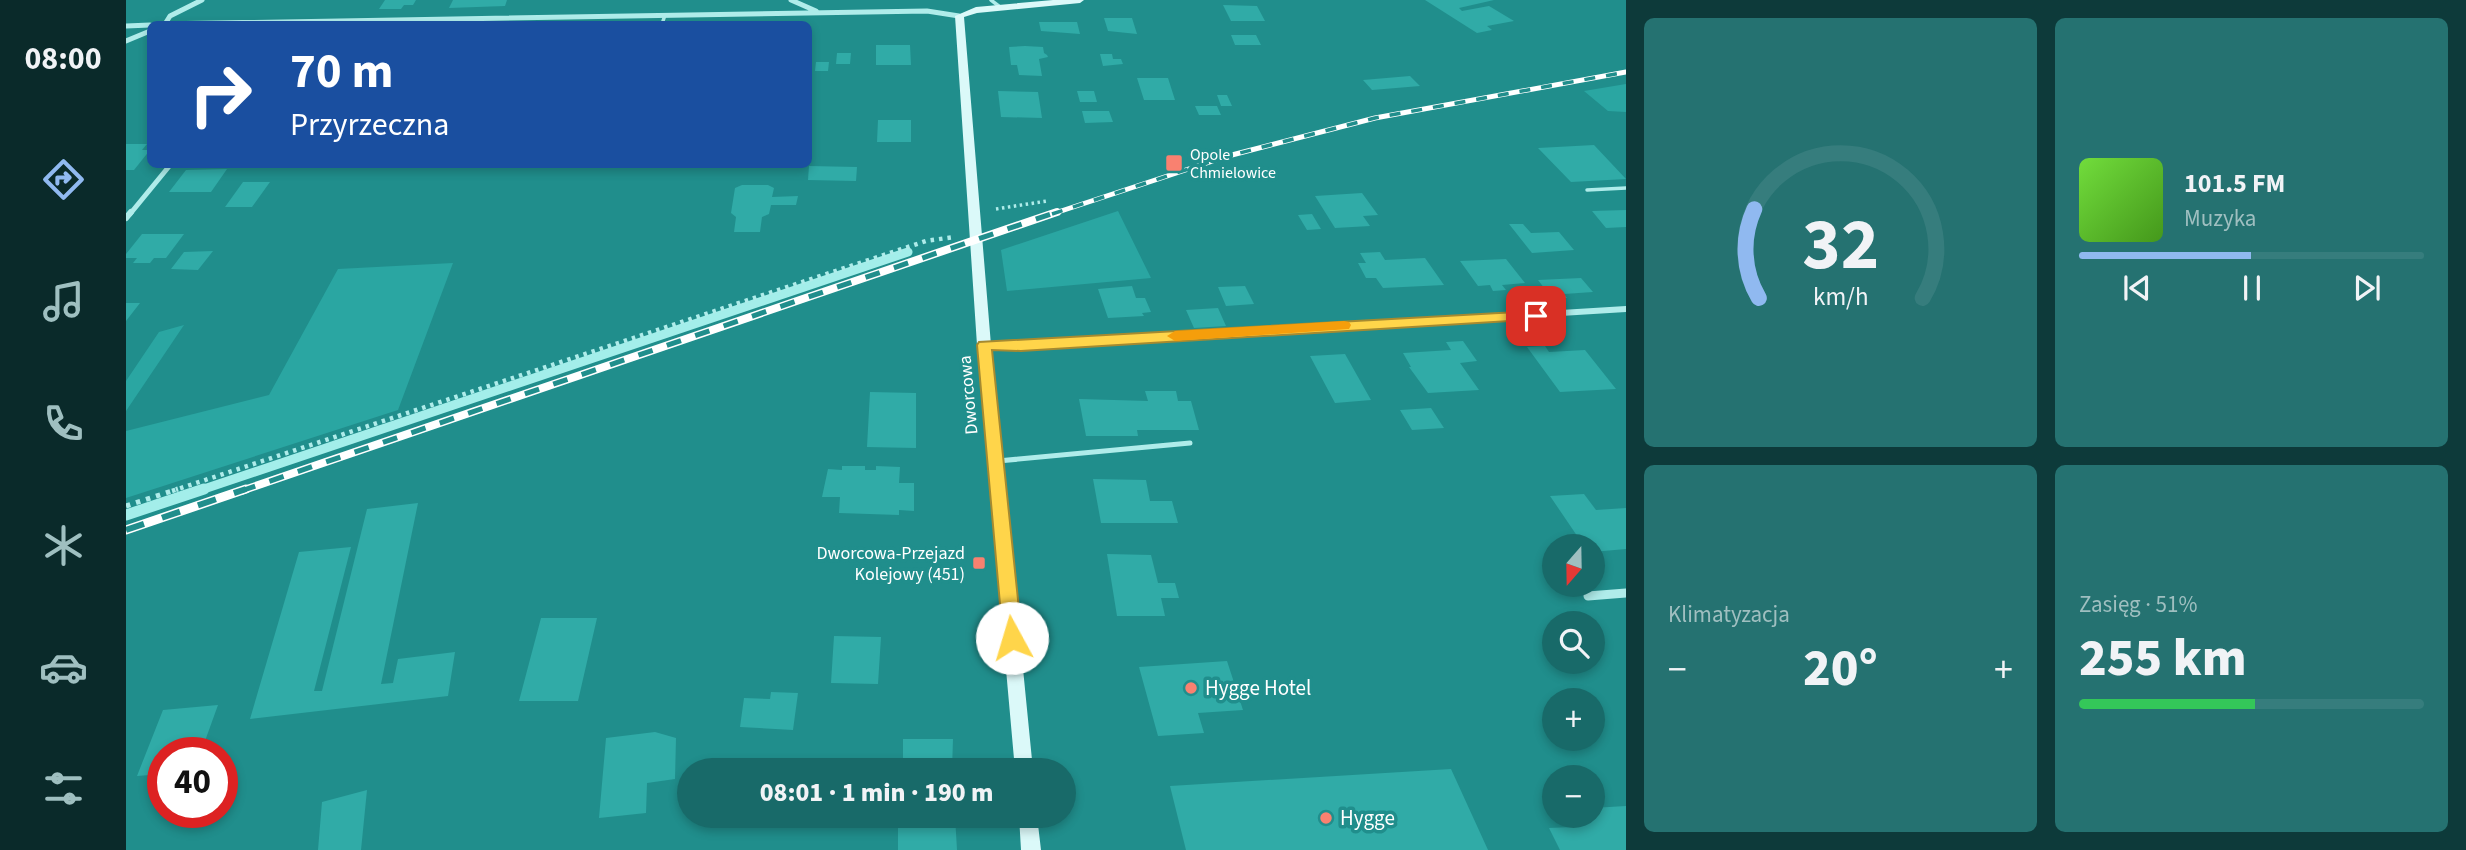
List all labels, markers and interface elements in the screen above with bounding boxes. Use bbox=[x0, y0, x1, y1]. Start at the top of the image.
text: 08:00 bbox=[24, 36, 102, 82]
text: 70 m bbox=[290, 37, 394, 107]
icon: right bbox=[175, 49, 266, 140]
text: Przyrzeczna bbox=[290, 102, 450, 148]
place label: Opole Chmielowice bbox=[1190, 144, 1276, 184]
marker: Opole Chmielowice bbox=[1164, 153, 1184, 173]
icon: directions bbox=[39, 155, 88, 204]
text: 101.5 FM bbox=[2184, 165, 2285, 202]
text: 32 bbox=[1802, 194, 1879, 298]
text: Muzyka bbox=[2184, 202, 2256, 235]
icon: previous bbox=[2118, 269, 2156, 307]
icon: pause bbox=[2233, 269, 2271, 307]
icon: next bbox=[2348, 269, 2386, 307]
icon: music bbox=[39, 277, 88, 326]
text: km/h bbox=[1813, 279, 1868, 315]
pin bbox=[1506, 286, 1566, 346]
icon: arrive bbox=[1517, 297, 1555, 335]
street label: Dworcowa bbox=[953, 354, 984, 435]
icon: phone bbox=[39, 399, 88, 448]
icon: climate bbox=[39, 521, 88, 570]
north arrow bbox=[1542, 534, 1605, 597]
map controls bbox=[1542, 534, 1605, 828]
place label: Dworcowa-Przejazd Kolejowy (451) bbox=[817, 541, 965, 587]
marker: Dworcowa-Przejazd Kolejowy (451) bbox=[971, 555, 987, 571]
text: Zasięg · 51% bbox=[2079, 588, 2197, 621]
text: Klimatyzacja bbox=[1668, 598, 1790, 631]
position arrow bbox=[975, 601, 1049, 675]
button: search bbox=[1542, 611, 1605, 674]
text: 255 km bbox=[2079, 622, 2247, 696]
text: 20° bbox=[1803, 632, 1878, 706]
icon: car bbox=[39, 643, 88, 692]
text: − bbox=[1668, 643, 1687, 697]
text: + bbox=[1994, 643, 2013, 697]
place label: Hygge Hotel bbox=[1205, 673, 1311, 703]
marker: Hygge Hotel bbox=[1183, 680, 1199, 696]
button: + bbox=[1542, 688, 1605, 751]
speed limit sign: 40 bbox=[147, 737, 238, 828]
icon: filters bbox=[39, 764, 88, 813]
button: − bbox=[1542, 765, 1605, 828]
text: 08:01 · 1 min · 190 m bbox=[760, 774, 993, 811]
place label: Hygge bbox=[1340, 803, 1395, 833]
marker: Hygge bbox=[1318, 810, 1334, 826]

